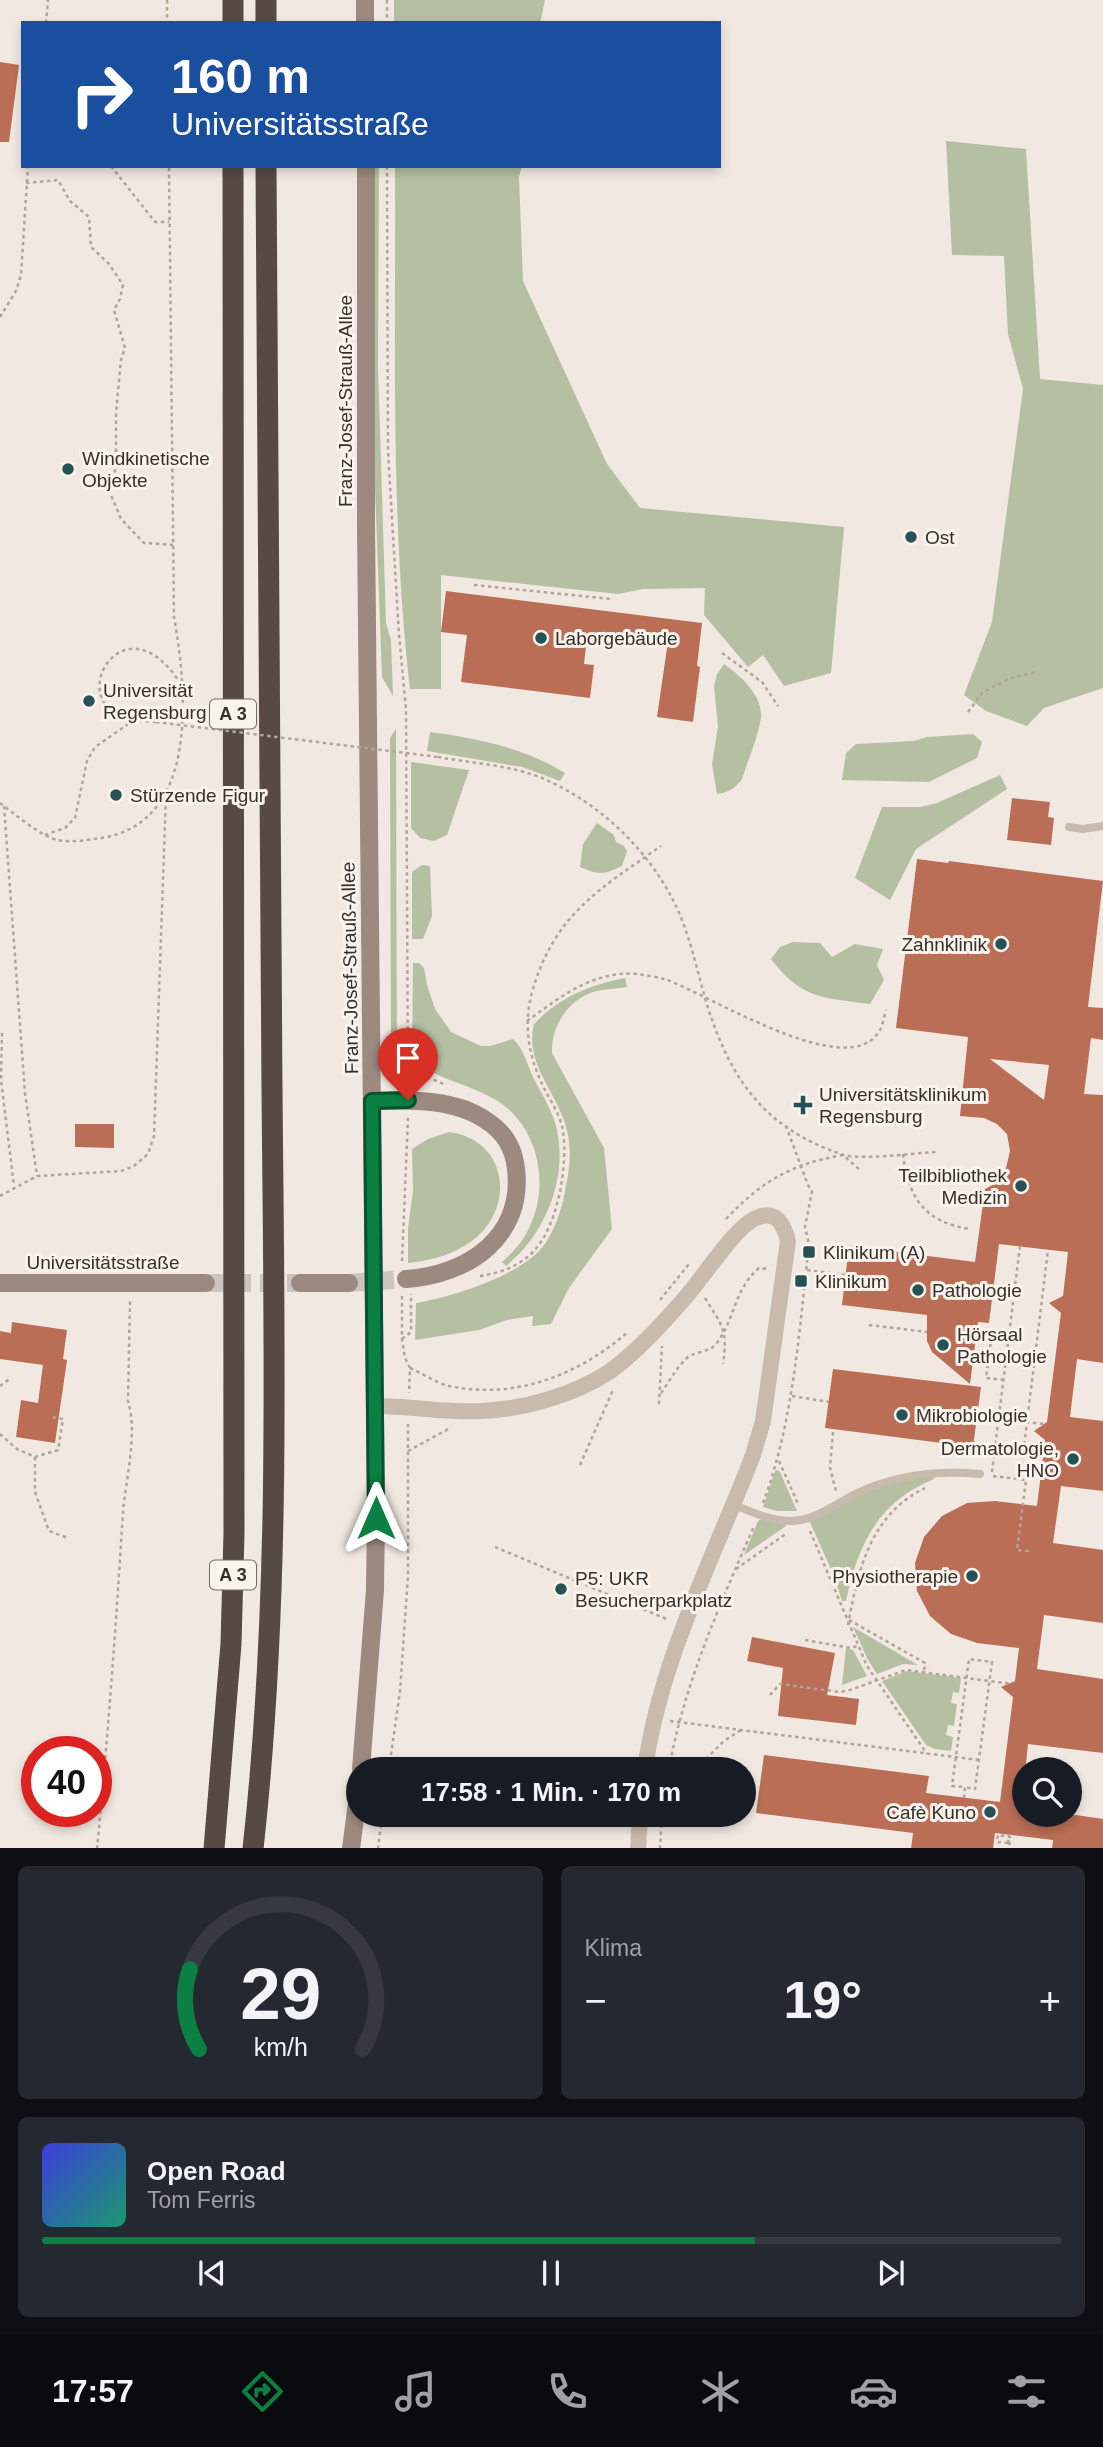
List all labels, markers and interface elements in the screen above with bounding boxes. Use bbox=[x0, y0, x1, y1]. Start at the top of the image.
icon: right bbox=[56, 49, 147, 140]
text: 160 m bbox=[171, 49, 310, 103]
text: Universitätsstraße bbox=[171, 106, 429, 142]
street label: Franz-Josef-Strauß-Allee bbox=[335, 295, 356, 507]
place label: Windkinetische Objekte bbox=[82, 448, 210, 491]
marker: Windkinetische Objekte bbox=[60, 461, 76, 477]
place label: Ost bbox=[925, 527, 955, 548]
marker: Ost bbox=[903, 529, 919, 545]
place label: Laborgebäude bbox=[555, 628, 678, 649]
marker: Laborgebäude bbox=[533, 630, 549, 646]
place label: Universität Regensburg bbox=[103, 680, 207, 723]
marker: Universität Regensburg bbox=[81, 693, 97, 709]
road number: A 3 bbox=[210, 700, 256, 728]
place label: Stürzende Figur bbox=[130, 785, 266, 806]
marker: Stürzende Figur bbox=[108, 787, 124, 803]
street label: Franz-Josef-Strauß-Allee bbox=[338, 862, 362, 1074]
place label: Zahnklinik bbox=[901, 934, 987, 955]
marker: Zahnklinik bbox=[993, 936, 1009, 952]
pin bbox=[378, 1028, 438, 1100]
icon: arrive bbox=[389, 1039, 427, 1077]
place label: Universitätsklinikum Regensburg bbox=[819, 1084, 987, 1127]
marker: Universitätsklinikum Regensburg bbox=[793, 1095, 813, 1115]
place label: Teilbibliothek Medizin bbox=[898, 1165, 1007, 1208]
marker: Teilbibliothek Medizin bbox=[1013, 1178, 1029, 1194]
place label: Klinikum (A) bbox=[823, 1242, 925, 1263]
marker: Klinikum (A) bbox=[801, 1244, 817, 1260]
street label: Universitätsstraße bbox=[26, 1252, 180, 1273]
place label: Klinikum bbox=[815, 1271, 887, 1292]
marker: Klinikum bbox=[793, 1273, 809, 1289]
place label: Pathologie bbox=[932, 1280, 1022, 1301]
marker: Pathologie bbox=[910, 1282, 926, 1298]
place label: Hörsaal Pathologie bbox=[957, 1324, 1047, 1367]
marker: Hörsaal Pathologie bbox=[935, 1337, 951, 1353]
place label: Mikrobiologie bbox=[916, 1405, 1028, 1426]
marker: Mikrobiologie bbox=[894, 1407, 910, 1423]
place label: Dermatologie, HNO bbox=[941, 1438, 1059, 1481]
marker: Dermatologie, HNO bbox=[1065, 1451, 1081, 1467]
position arrow bbox=[339, 1481, 413, 1555]
road number: A 3 bbox=[210, 1560, 256, 1590]
place label: Physiotherapie bbox=[832, 1566, 958, 1587]
place label: P5: UKR Besucherparkplatz bbox=[575, 1568, 732, 1611]
marker: Physiotherapie bbox=[964, 1568, 980, 1584]
marker: P5: UKR Besucherparkplatz bbox=[553, 1581, 569, 1597]
speed limit sign: 40 bbox=[21, 1736, 112, 1827]
map controls bbox=[1012, 1757, 1082, 1827]
button: search bbox=[1012, 1757, 1082, 1827]
text: 17:58 · 1 Min. · 170 m bbox=[421, 1777, 681, 1807]
place label: Cafè Kuno bbox=[886, 1802, 976, 1823]
marker: Cafè Kuno bbox=[982, 1804, 998, 1820]
text: Klima bbox=[585, 1935, 642, 1961]
text: 29 bbox=[240, 1953, 321, 2034]
text: 19° bbox=[783, 1971, 862, 2029]
text: − bbox=[585, 1980, 607, 2022]
text: + bbox=[1039, 1980, 1061, 2022]
text: km/h bbox=[253, 2032, 307, 2060]
text: Open Road bbox=[147, 2156, 286, 2186]
text: Tom Ferris bbox=[147, 2187, 256, 2213]
icon: previous bbox=[193, 2254, 231, 2292]
icon: pause bbox=[532, 2254, 570, 2292]
icon: next bbox=[872, 2254, 910, 2292]
icon: directions bbox=[238, 2367, 287, 2416]
icon: music bbox=[391, 2367, 440, 2416]
icon: phone bbox=[543, 2367, 592, 2416]
icon: climate bbox=[696, 2367, 745, 2416]
icon: car bbox=[849, 2367, 898, 2416]
icon: filters bbox=[1002, 2367, 1051, 2416]
text: 17:57 bbox=[52, 2373, 134, 2409]

